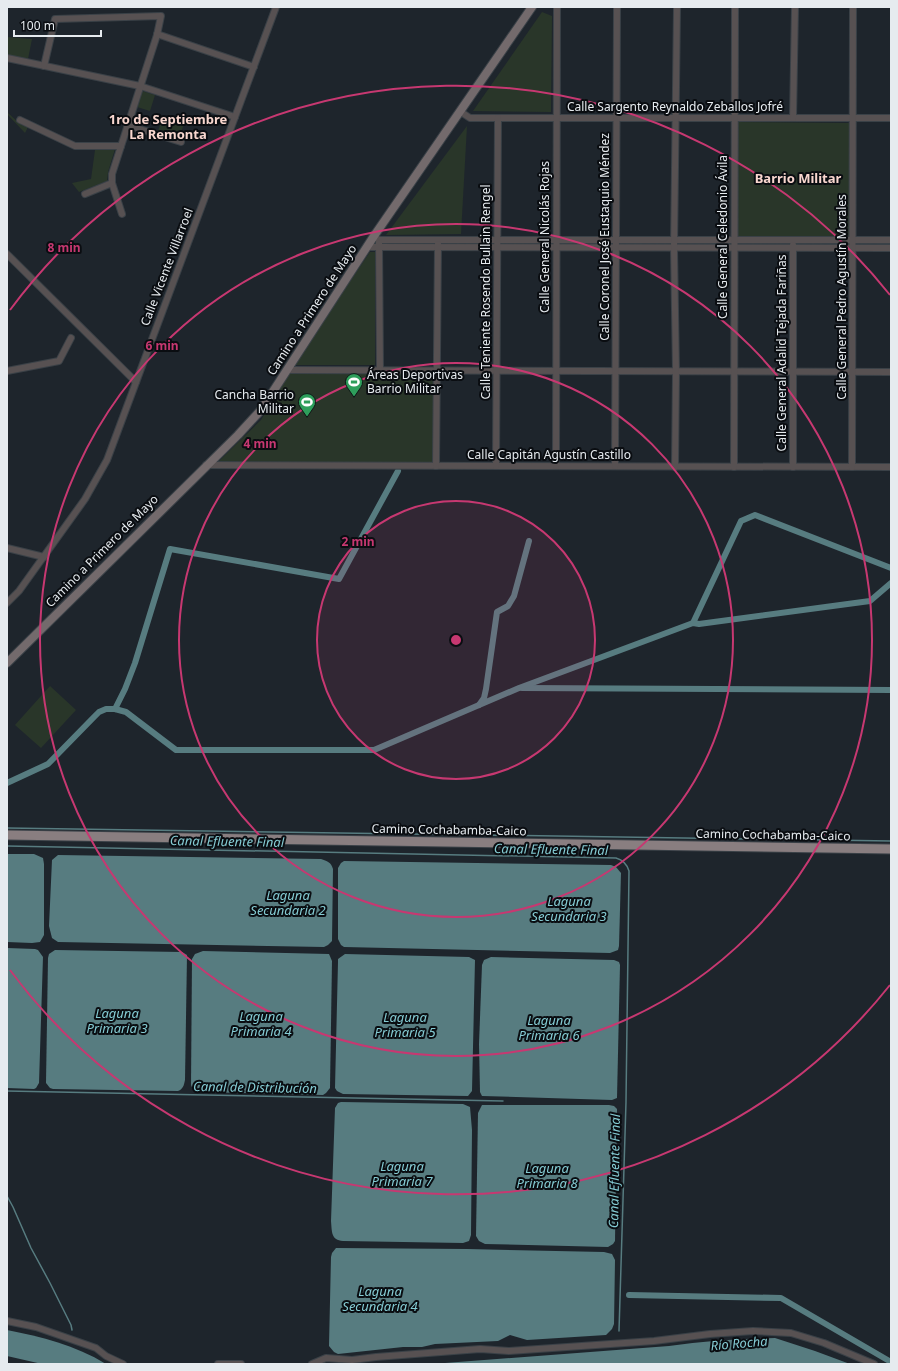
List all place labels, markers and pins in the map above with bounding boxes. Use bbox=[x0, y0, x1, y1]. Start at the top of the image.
place label: Áreas Deportivas Barrio Militar bbox=[367, 366, 463, 397]
sports icon: Áreas Deportivas Barrio Militar bbox=[344, 372, 364, 397]
place label: Cancha Barrio Militar bbox=[214, 386, 294, 417]
sports icon: Cancha Barrio Militar bbox=[297, 392, 317, 417]
centre of rings bbox=[449, 633, 463, 647]

